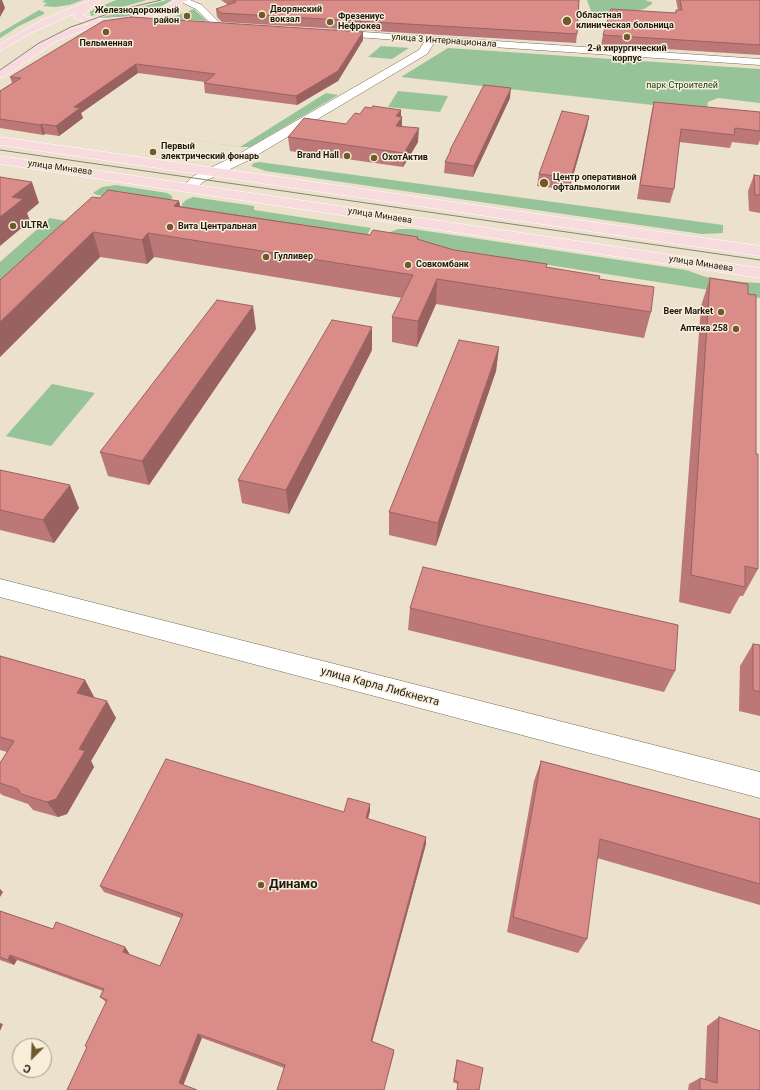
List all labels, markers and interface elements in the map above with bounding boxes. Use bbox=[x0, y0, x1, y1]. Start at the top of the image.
place label: Дворянский вокзал bbox=[270, 5, 322, 26]
place label: Железнодорожный район bbox=[95, 6, 179, 27]
marker: Дворянский вокзал bbox=[257, 10, 267, 20]
marker: Железнодорожный район bbox=[182, 11, 192, 21]
place label: Областная клиническая больница bbox=[576, 11, 674, 32]
place label: Фрезениус Нефрокеа bbox=[338, 12, 384, 33]
marker: Областная клиническая больница bbox=[561, 15, 573, 27]
marker: Фрезениус Нефрокеа bbox=[325, 17, 335, 27]
marker: Пельменная bbox=[101, 27, 111, 37]
street label: улица 3 Интернационала bbox=[391, 32, 497, 50]
marker: 2-й хирургический корпус bbox=[622, 32, 632, 42]
place label: Пельменная bbox=[79, 39, 133, 49]
place label: 2-й хирургический корпус bbox=[588, 44, 666, 65]
park label: парк Строителей bbox=[646, 81, 718, 91]
place label: Первый электрический фонарь bbox=[161, 142, 259, 163]
marker: Первый электрический фонарь bbox=[148, 147, 158, 157]
place label: Brand Hall bbox=[297, 151, 339, 161]
marker: Brand Hall bbox=[342, 151, 352, 161]
marker: ОхотАктив bbox=[369, 153, 379, 163]
place label: ОхотАктив bbox=[382, 153, 428, 163]
street label: улица Минаева bbox=[27, 158, 93, 178]
place label: Центр оперативной офтальмологии bbox=[553, 173, 637, 194]
marker: Центр оперативной офтальмологии bbox=[538, 177, 550, 189]
street label: улица Минаева bbox=[347, 206, 413, 226]
marker: ULTRA bbox=[8, 221, 18, 231]
place label: ULTRA bbox=[21, 221, 48, 231]
marker: Вита Центральная bbox=[165, 222, 175, 232]
place label: Вита Центральная bbox=[178, 222, 257, 232]
marker: Гулливер bbox=[261, 252, 271, 262]
place label: Гулливер bbox=[274, 252, 313, 262]
street label: улица Минаева bbox=[668, 254, 734, 274]
marker: Совкомбанк bbox=[403, 260, 413, 270]
place label: Совкомбанк bbox=[416, 260, 469, 270]
place label: Beer Market bbox=[663, 307, 713, 317]
marker: Beer Market bbox=[716, 307, 726, 317]
place label: Аптека 258 bbox=[680, 324, 728, 334]
marker: Аптека 258 bbox=[731, 324, 741, 334]
street label: улица Карла Либкнехта bbox=[319, 665, 441, 709]
place label: Динамо bbox=[269, 877, 318, 893]
marker: Динамо bbox=[256, 880, 266, 890]
north arrow bbox=[12, 1038, 52, 1078]
text: С bbox=[21, 1061, 33, 1076]

